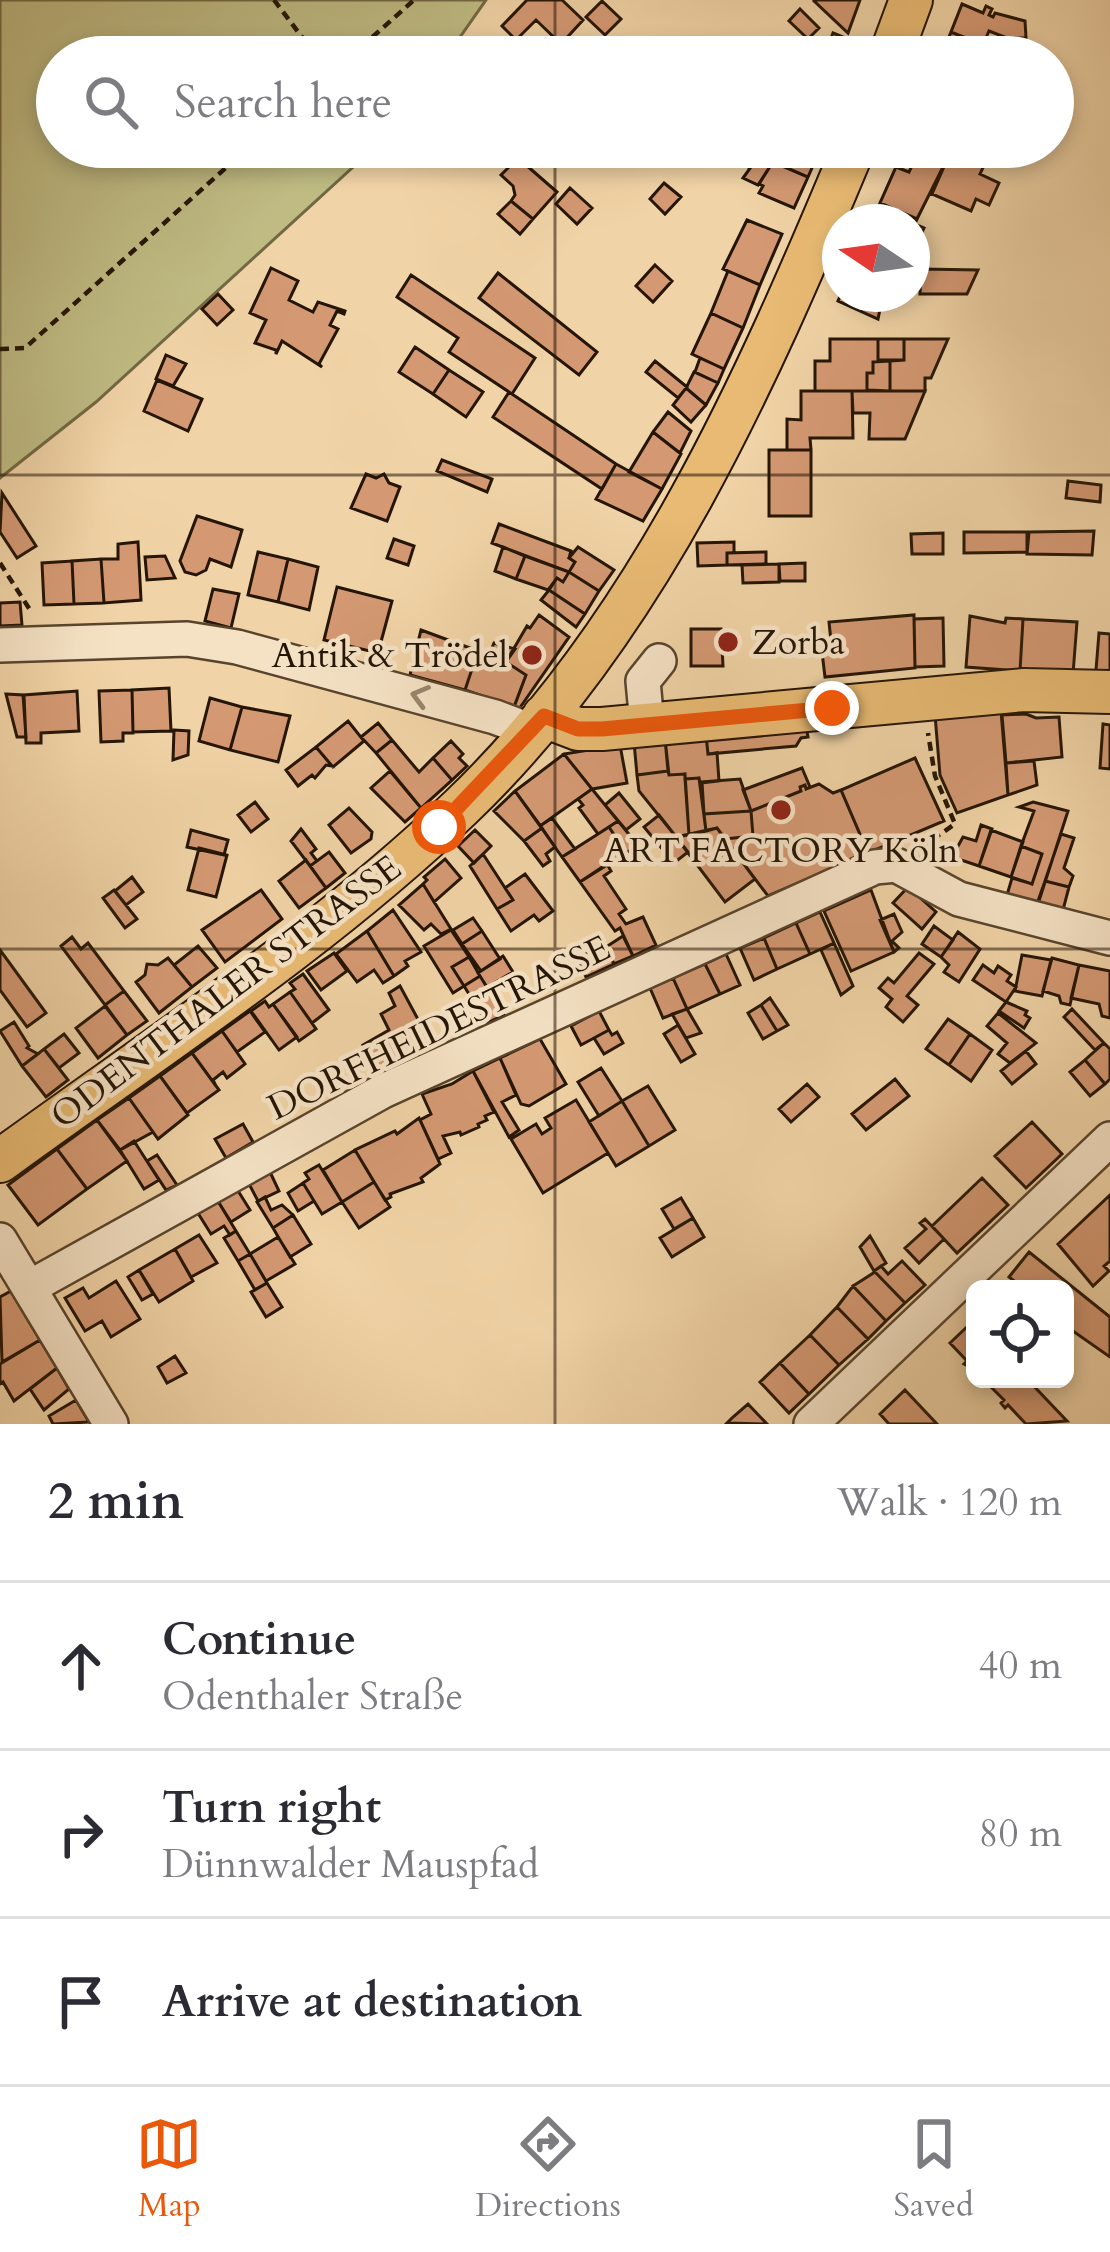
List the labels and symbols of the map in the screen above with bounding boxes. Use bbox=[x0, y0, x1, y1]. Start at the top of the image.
north arrow bbox=[822, 204, 930, 312]
place label: Zorba bbox=[752, 618, 846, 667]
marker: Zorba bbox=[715, 629, 741, 655]
place label: Antik & Trödel bbox=[271, 631, 508, 680]
marker: Antik & Trödel bbox=[519, 642, 545, 668]
route end bbox=[805, 681, 859, 735]
one-way arrow bbox=[410, 686, 430, 711]
marker: ART FACTORY Köln bbox=[768, 797, 794, 823]
route start bbox=[412, 800, 466, 854]
place label: ART FACTORY Köln bbox=[603, 826, 959, 875]
street label: ODENTHALER STRASSE bbox=[41, 844, 411, 1140]
street label: DORFHEIDESTRASSE bbox=[260, 924, 618, 1132]

